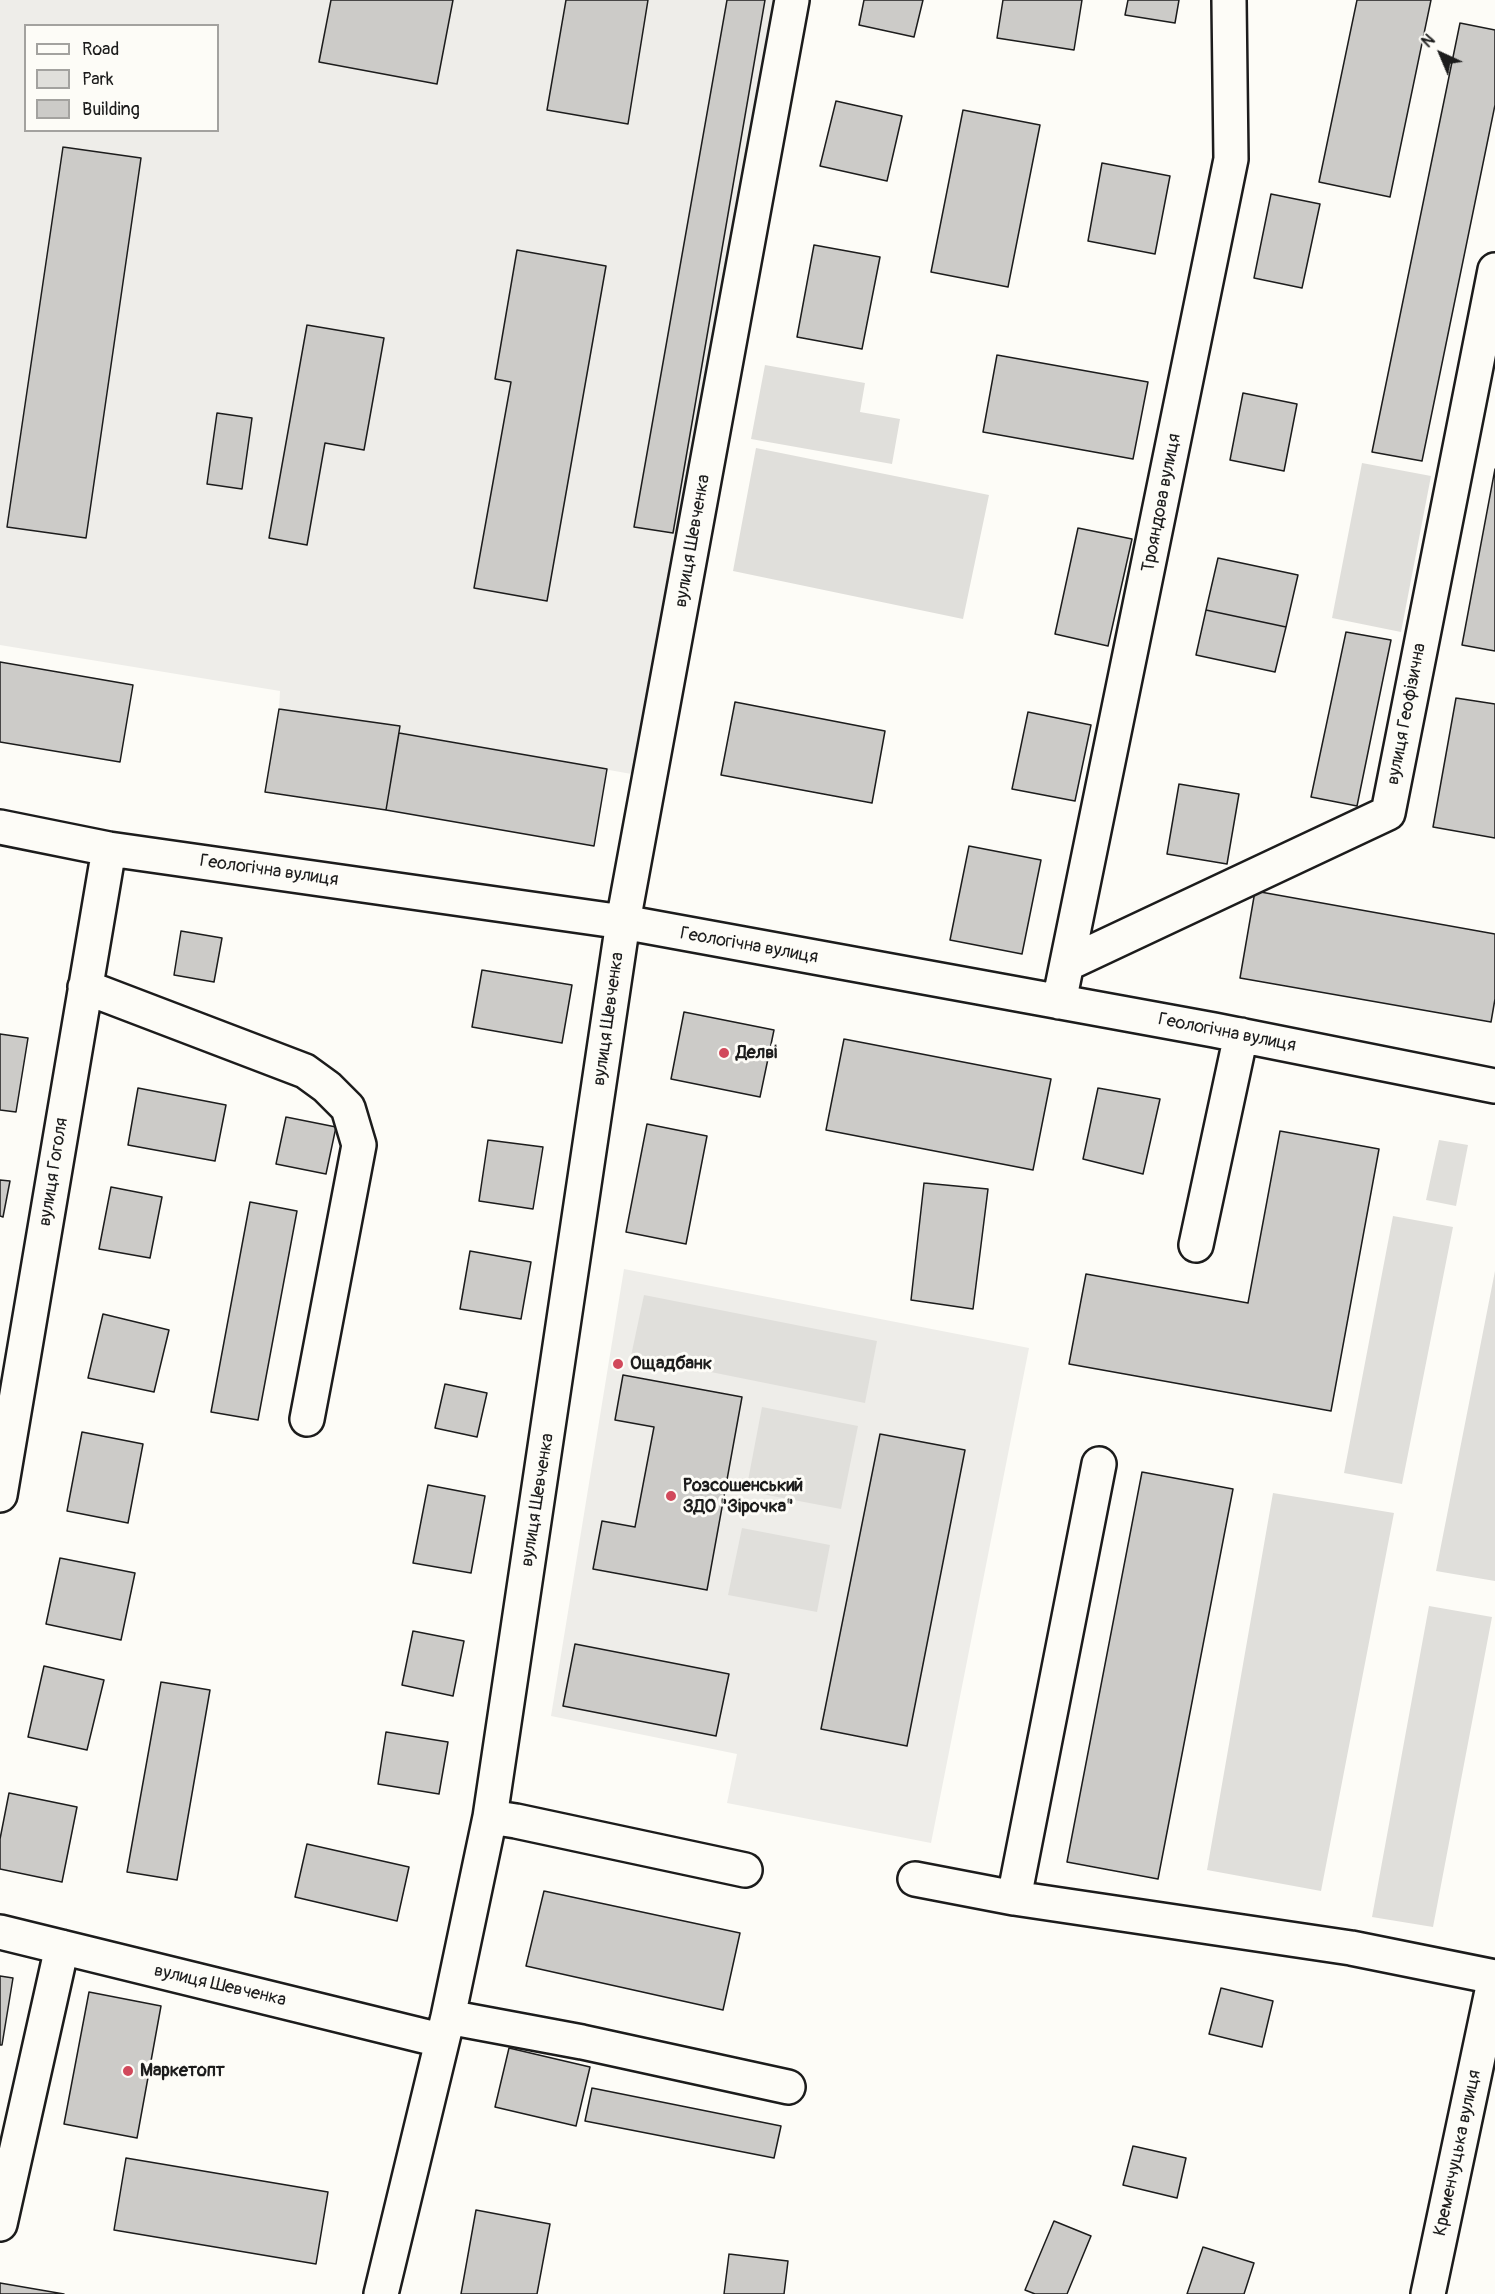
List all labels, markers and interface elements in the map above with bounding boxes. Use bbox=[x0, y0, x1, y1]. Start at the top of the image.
legend bbox=[24, 24, 219, 132]
north arrow bbox=[1411, 24, 1471, 84]
text: N bbox=[1418, 30, 1439, 52]
text: Road bbox=[82, 38, 119, 61]
text: Park bbox=[82, 68, 114, 91]
text: Building bbox=[82, 98, 140, 121]
street label: Трояндова вулиця bbox=[1138, 432, 1186, 574]
street label: вулиця Шевченка bbox=[671, 473, 715, 609]
street label: вулиця Геофізична bbox=[1383, 641, 1431, 787]
street label: Геологічна вулиця bbox=[198, 851, 340, 891]
street label: Геологічна вулиця bbox=[678, 923, 820, 969]
street label: вулиця Шевченка bbox=[589, 951, 629, 1087]
street label: Геологічна вулиця bbox=[1156, 1009, 1298, 1057]
place label: Делві bbox=[736, 1042, 777, 1064]
marker: Делві bbox=[717, 1046, 731, 1060]
street label: вулиця Гоголя bbox=[35, 1116, 73, 1228]
place label: Ощадбанк bbox=[630, 1353, 712, 1375]
marker: Ощадбанк bbox=[611, 1357, 625, 1371]
street label: вулиця Шевченка bbox=[517, 1432, 559, 1568]
place label: Розсошенський ЗДО "Зірочка" bbox=[683, 1475, 803, 1518]
marker: Розсошенський ЗДО "Зірочка" bbox=[664, 1489, 678, 1503]
street label: вулиця Шевченка bbox=[152, 1960, 288, 2012]
place label: Маркетопт bbox=[140, 2060, 225, 2082]
marker: Маркетопт bbox=[121, 2064, 135, 2078]
street label: Кременчуцька вулиця bbox=[1430, 2068, 1486, 2238]

